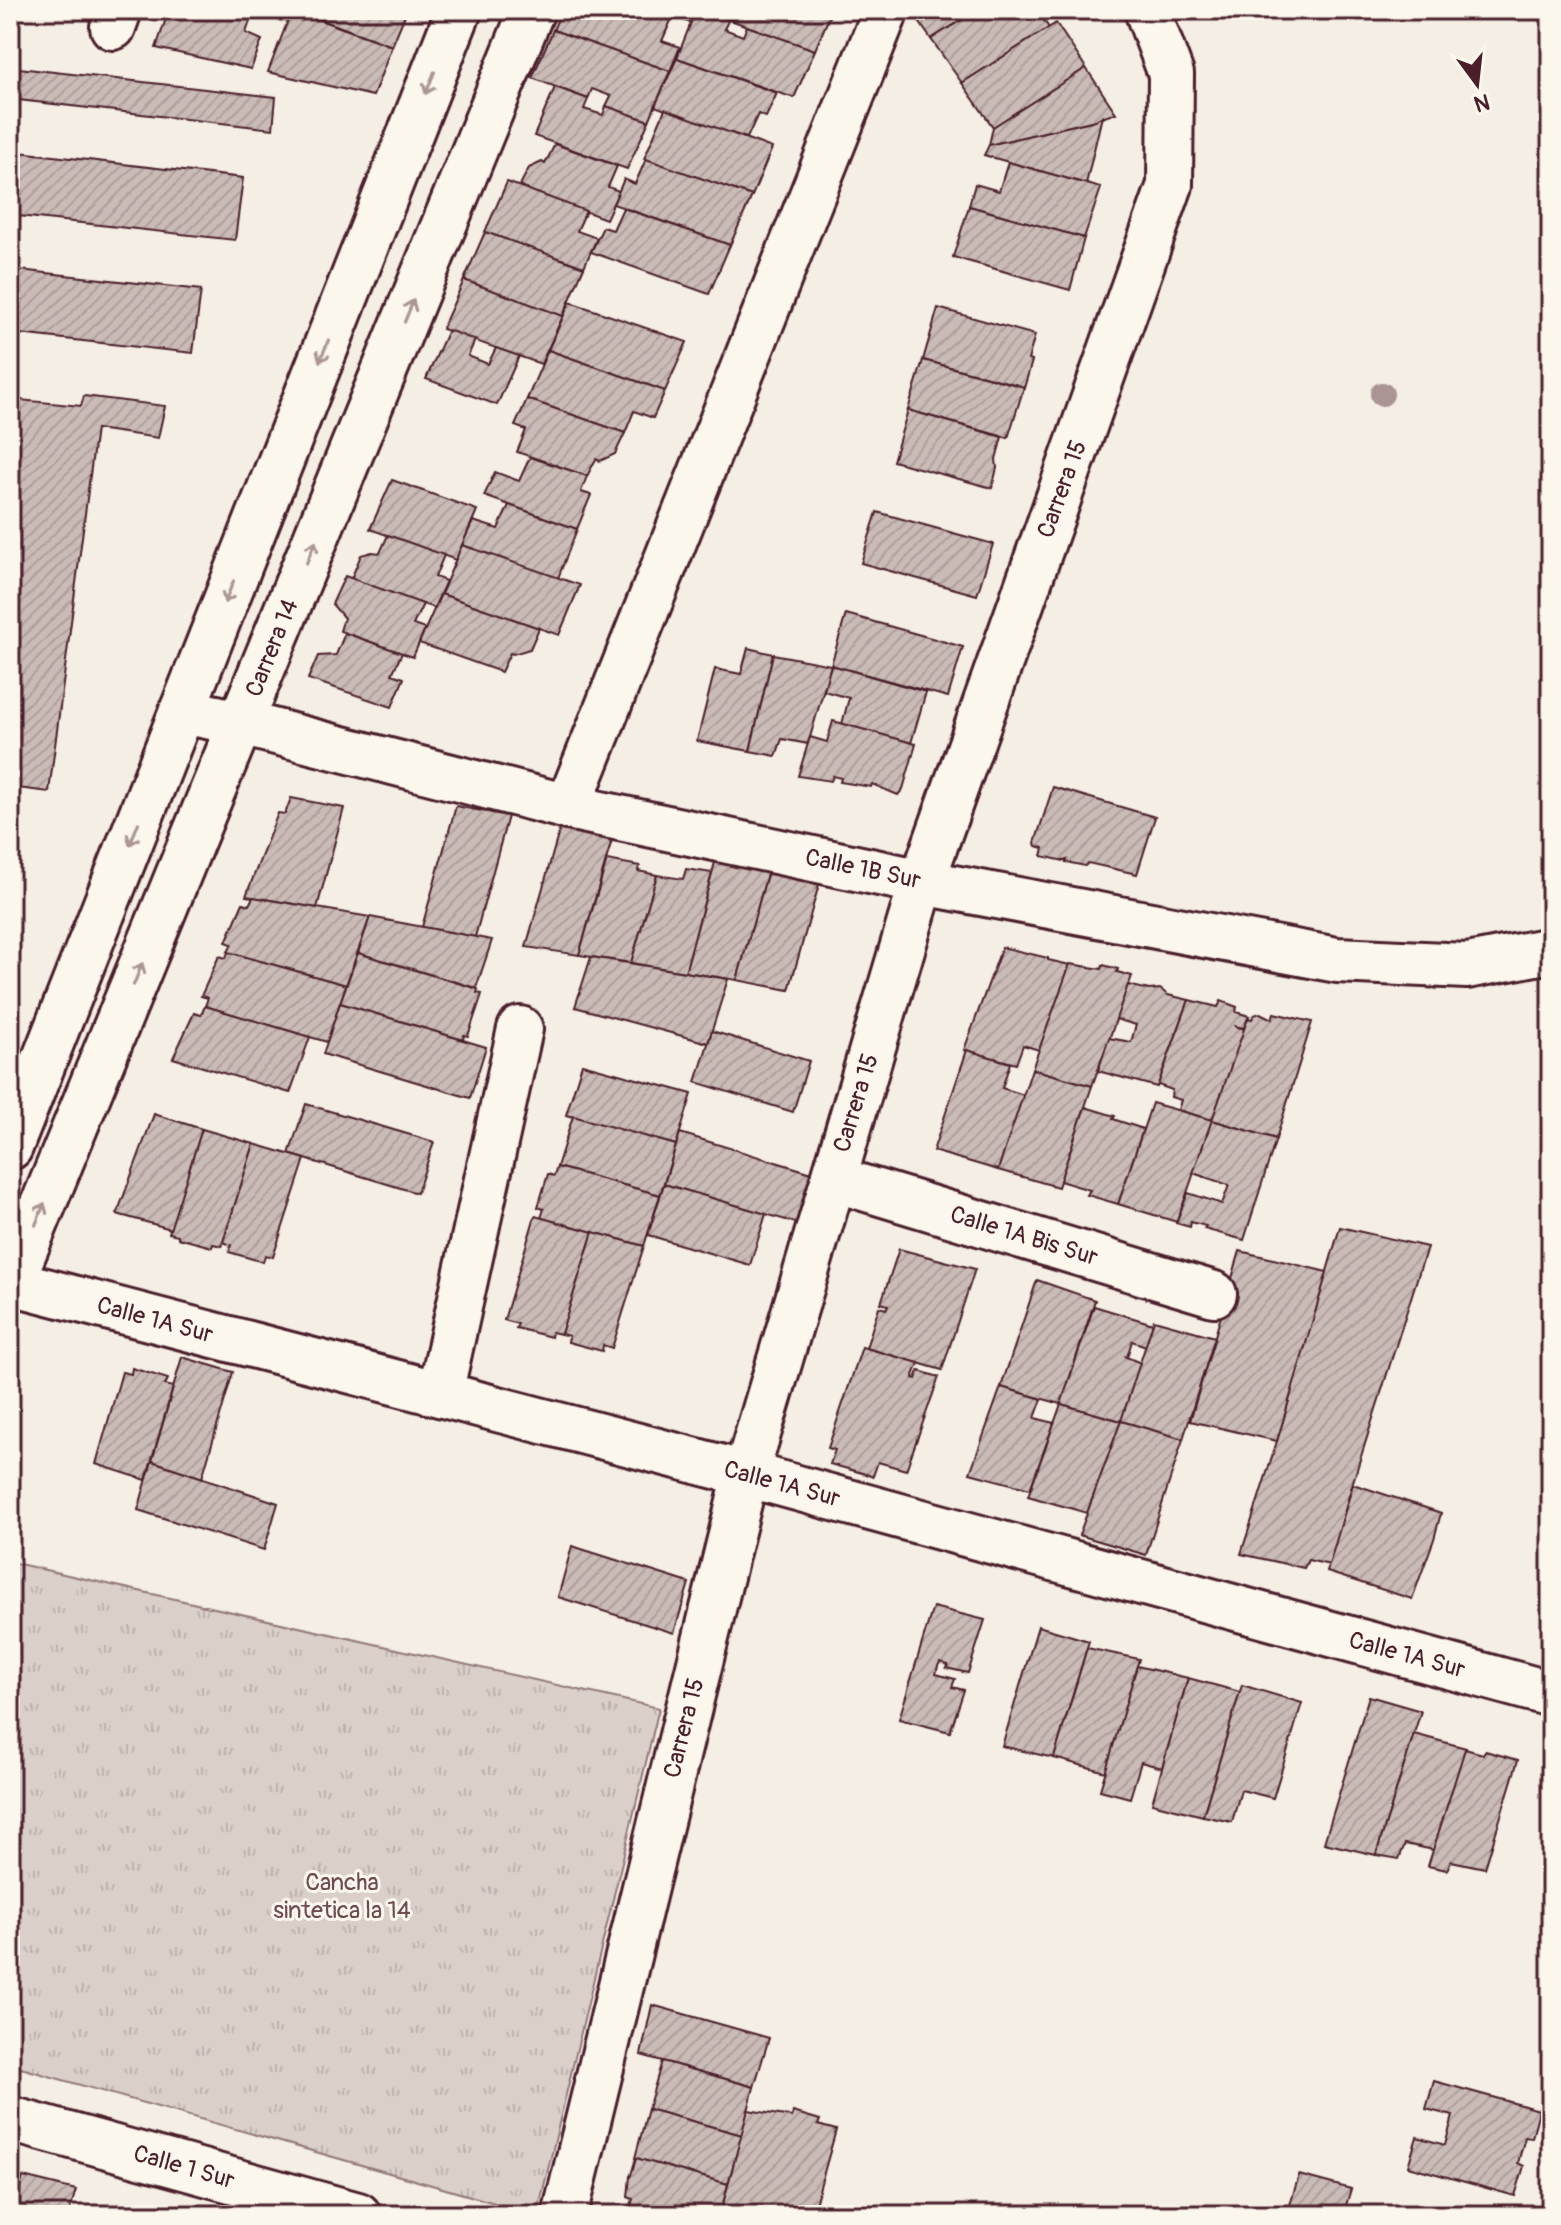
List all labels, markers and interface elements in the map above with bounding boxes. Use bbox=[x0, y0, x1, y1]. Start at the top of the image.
north arrow bbox=[1437, 44, 1517, 124]
one-way arrow bbox=[422, 70, 436, 95]
text: N bbox=[1471, 87, 1493, 118]
one-way arrow bbox=[403, 299, 417, 324]
one-way arrow bbox=[316, 338, 331, 362]
street label: Carrera 15 bbox=[1031, 436, 1093, 542]
one-way arrow bbox=[305, 540, 319, 564]
one-way arrow bbox=[221, 579, 235, 604]
street label: Carrera 14 bbox=[239, 595, 305, 701]
one-way arrow bbox=[126, 821, 140, 846]
street label: Calle 1B Sur bbox=[803, 843, 924, 895]
one-way arrow bbox=[132, 962, 147, 987]
street label: Carrera 15 bbox=[827, 1050, 885, 1156]
street label: Calle 1A Bis Sur bbox=[947, 1200, 1102, 1272]
one-way arrow bbox=[33, 1202, 48, 1227]
street label: Calle 1A Sur bbox=[94, 1291, 217, 1350]
street label: Calle 1A Sur bbox=[721, 1455, 844, 1514]
street label: Calle 1A Sur bbox=[1346, 1626, 1469, 1685]
street label: Carrera 15 bbox=[658, 1675, 710, 1781]
park label: Cancha sintetica la 14 bbox=[273, 1868, 411, 1925]
street label: Calle 1 Sur bbox=[130, 2139, 238, 2195]

